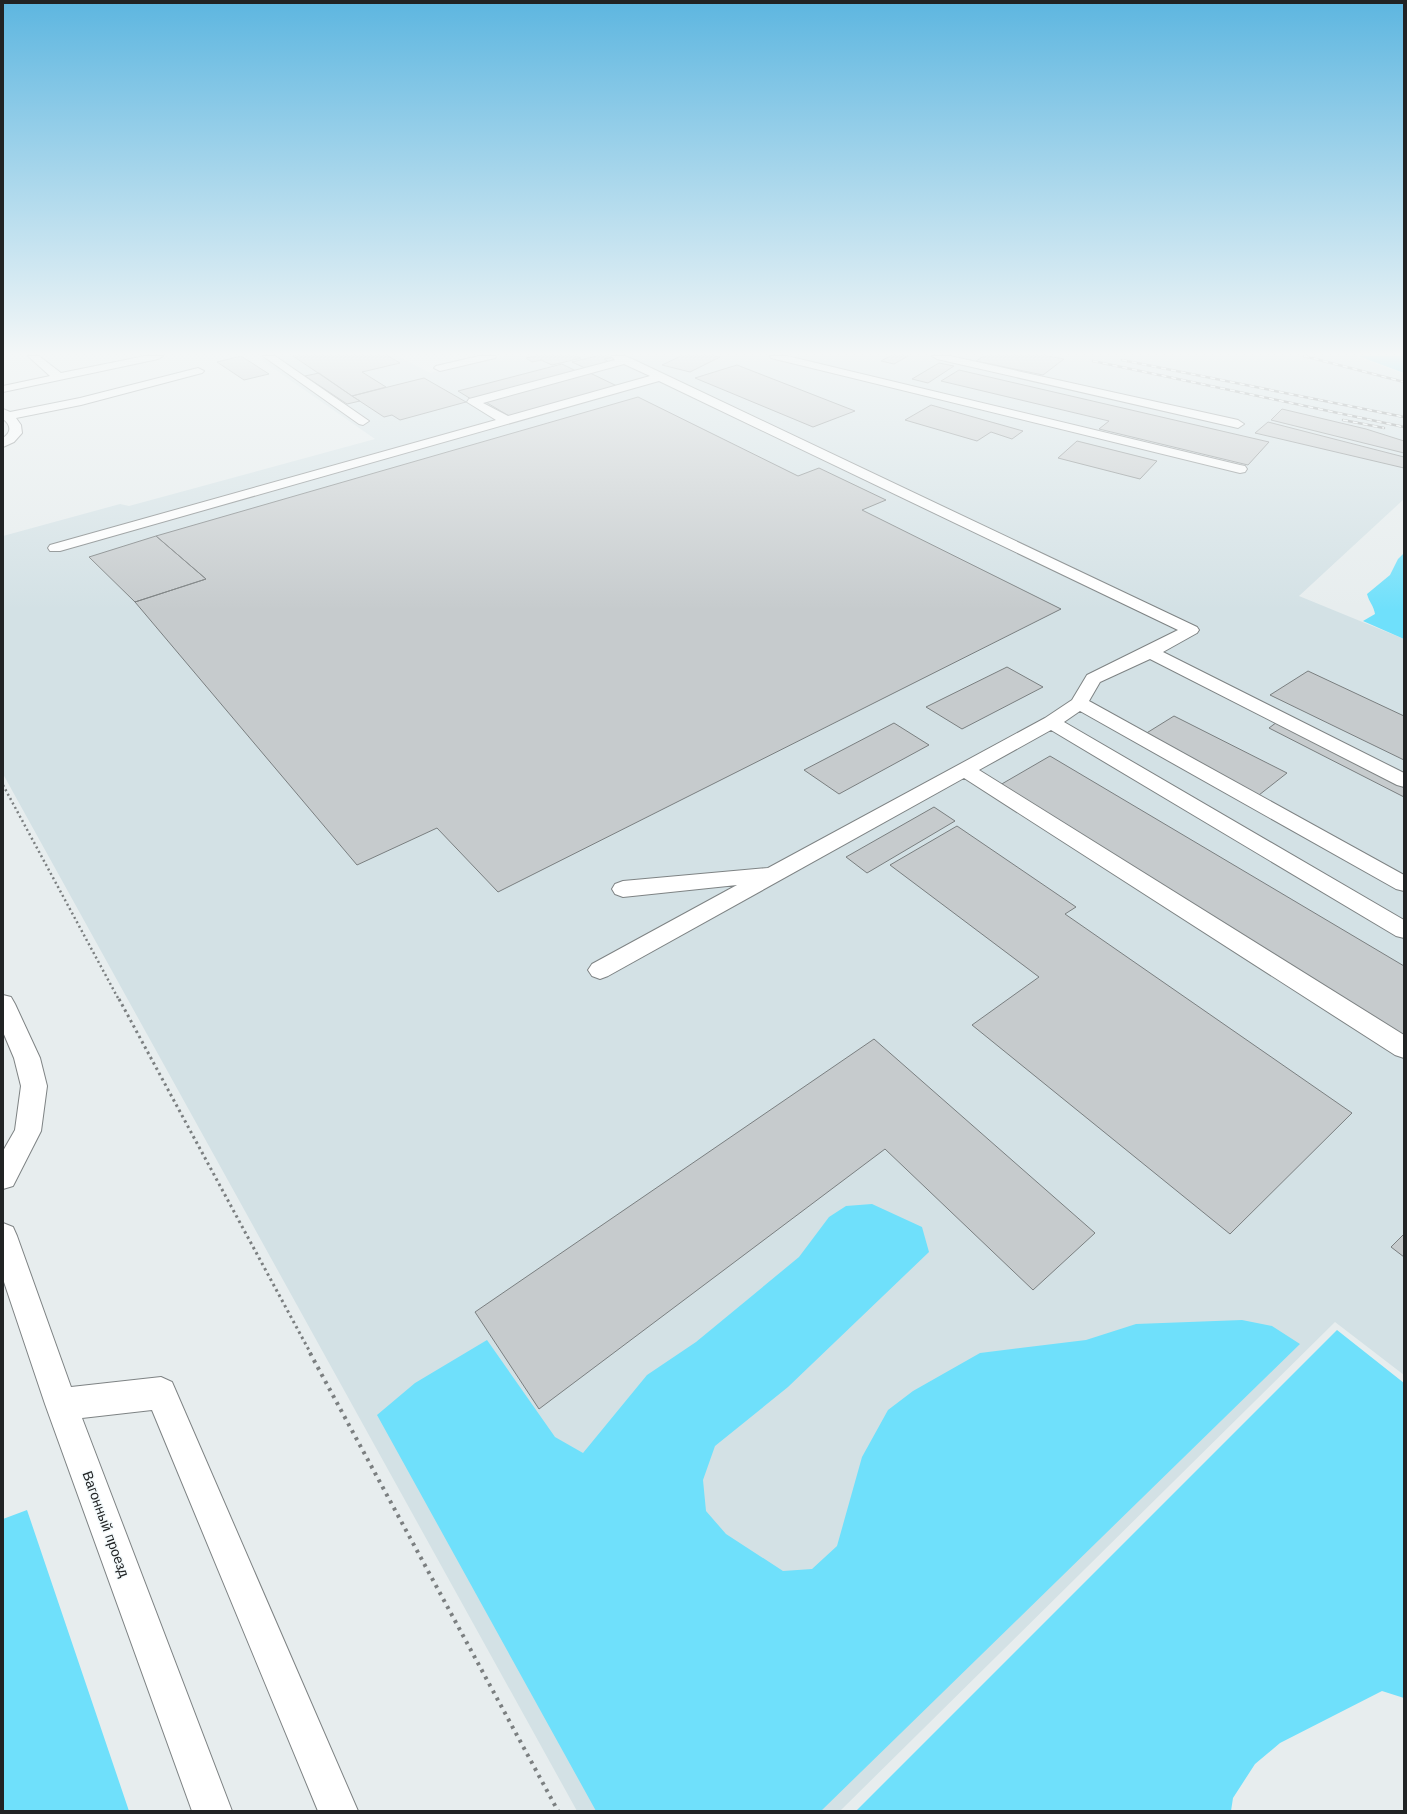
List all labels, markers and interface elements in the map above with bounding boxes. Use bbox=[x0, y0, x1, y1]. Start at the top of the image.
street label: Вагонный проезд bbox=[79, 1469, 133, 1579]

